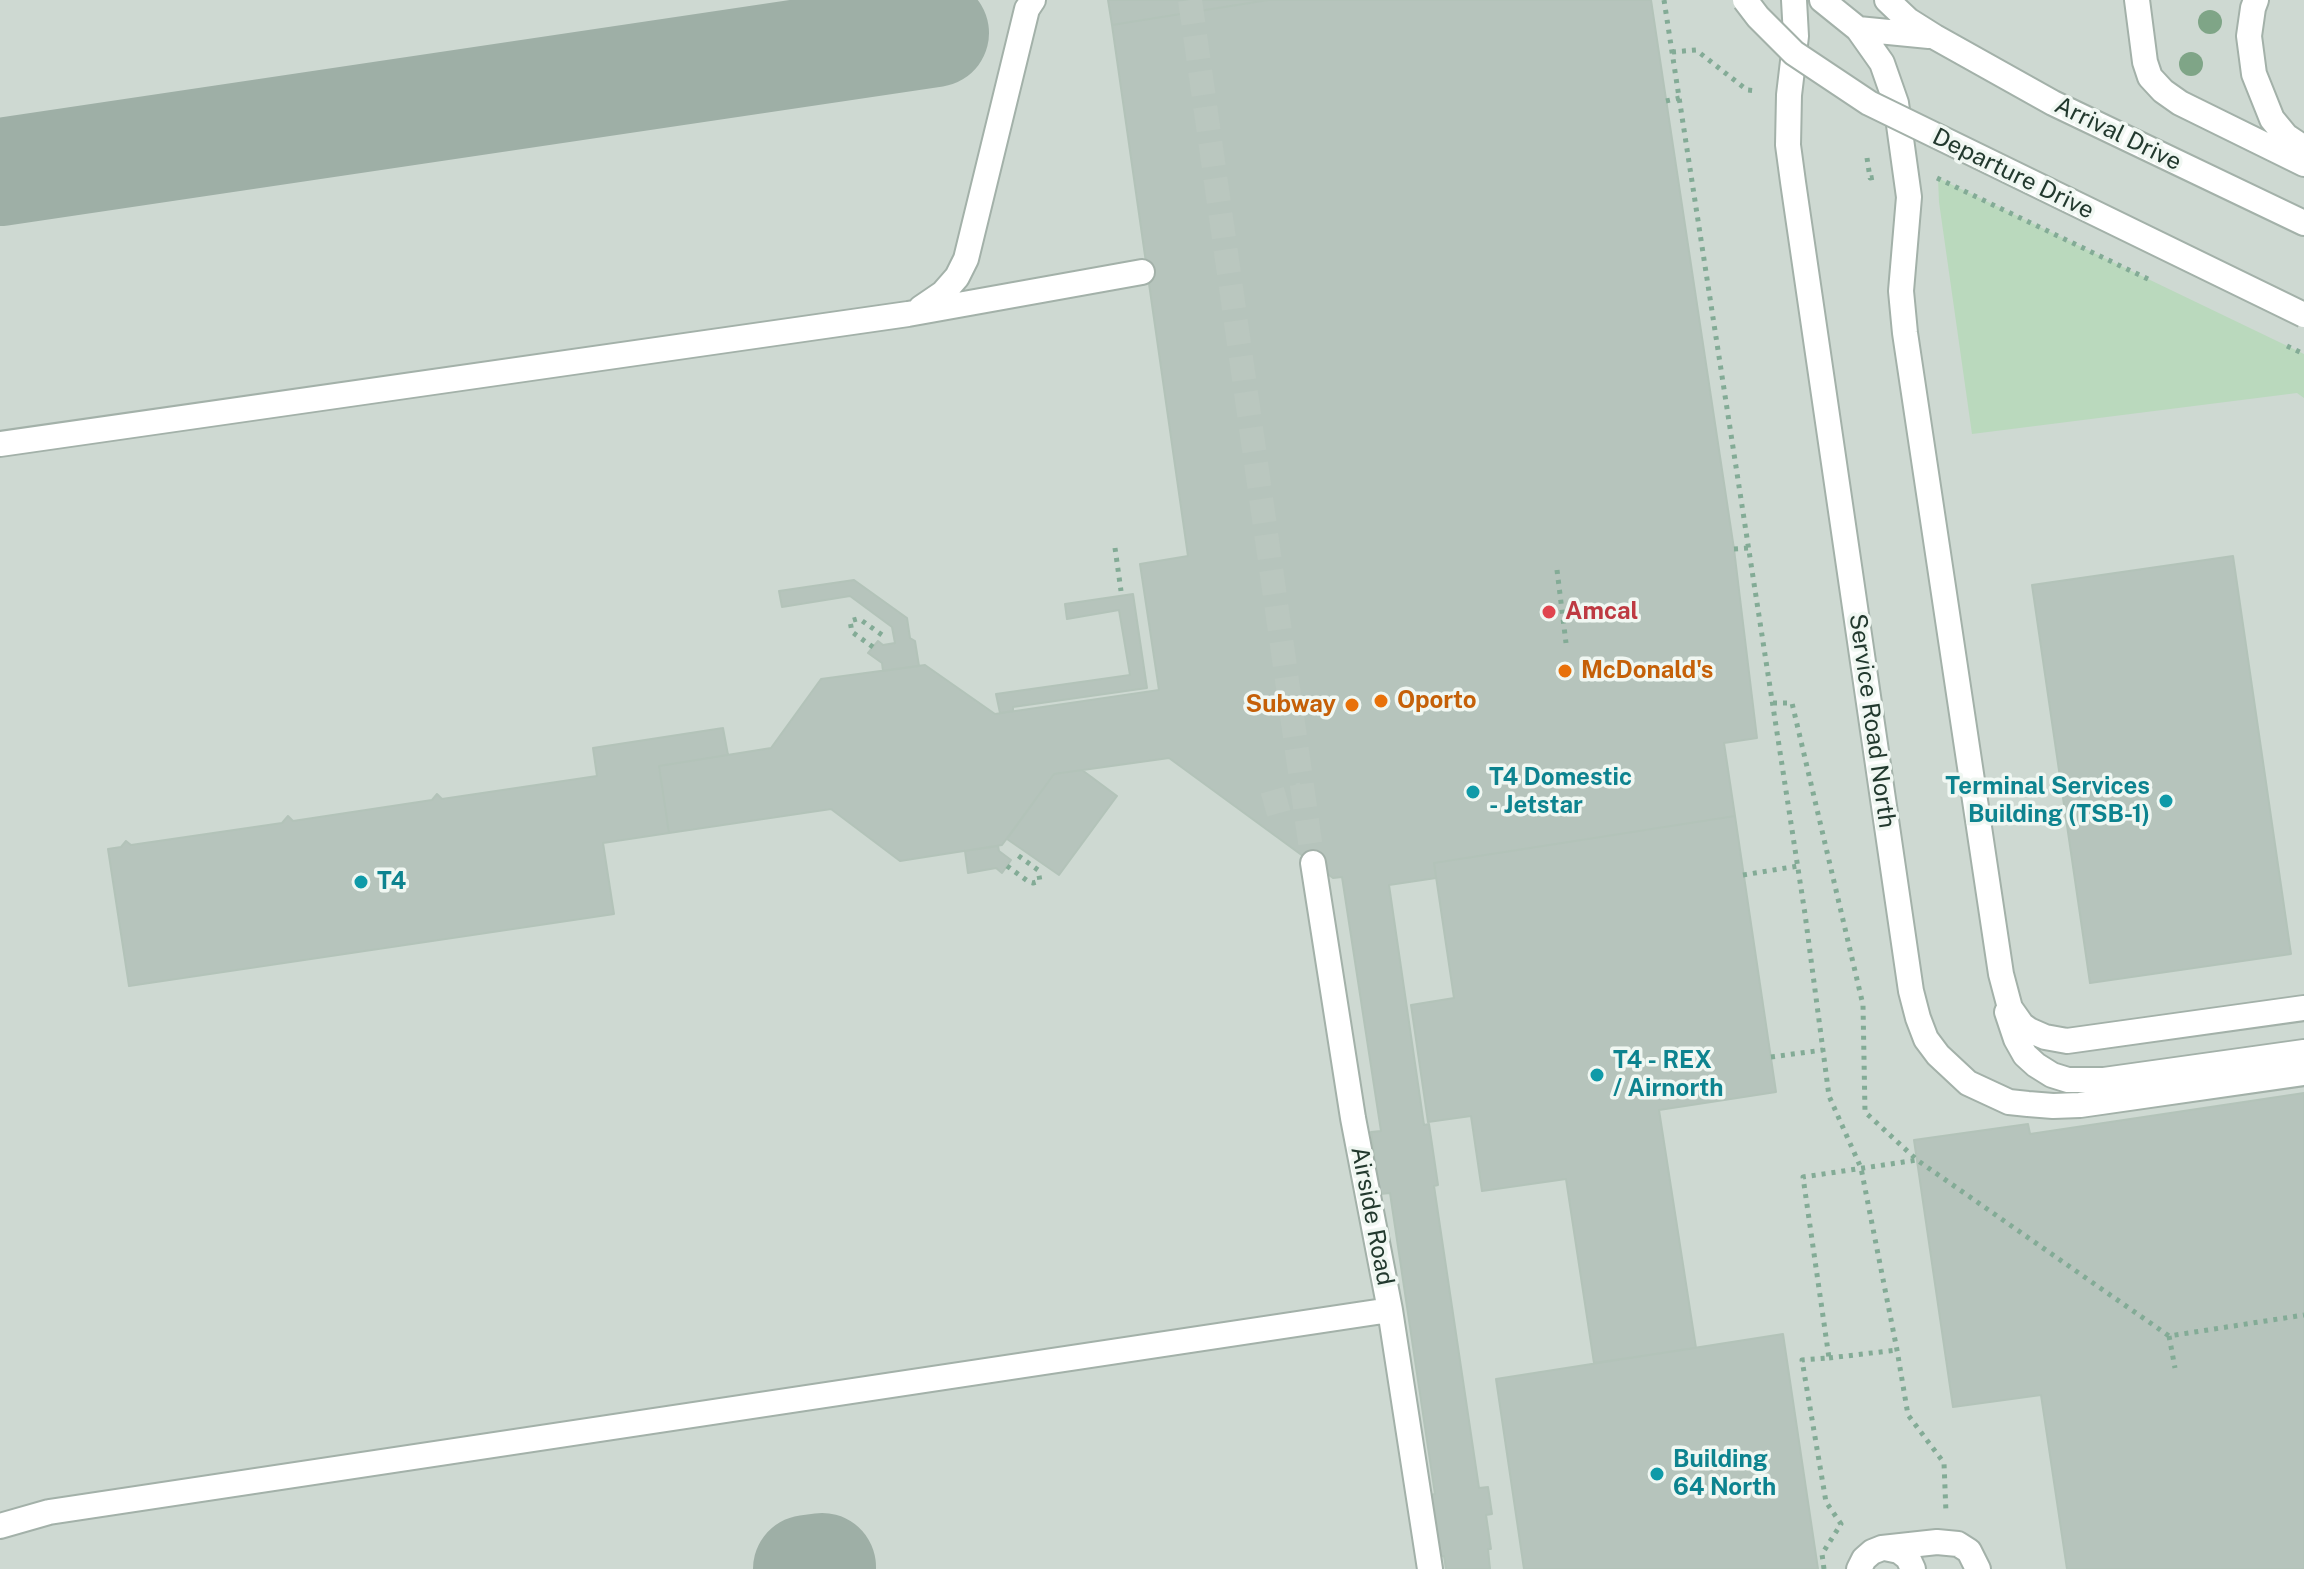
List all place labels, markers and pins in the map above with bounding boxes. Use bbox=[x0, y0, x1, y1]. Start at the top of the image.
place label: Amcal bbox=[1565, 598, 1638, 626]
marker: Amcal bbox=[1540, 603, 1558, 621]
place label: McDonald's bbox=[1581, 657, 1713, 685]
marker: McDonald's bbox=[1556, 662, 1574, 680]
place label: Oporto bbox=[1397, 687, 1476, 715]
place label: Subway bbox=[1246, 691, 1336, 719]
marker: Oporto bbox=[1372, 692, 1390, 710]
marker: Subway bbox=[1343, 696, 1361, 714]
place label: T4 Domestic - Jetstar bbox=[1489, 764, 1632, 820]
place label: Terminal Services Building (TSB-1) bbox=[1945, 773, 2150, 829]
marker: T4 Domestic - Jetstar bbox=[1464, 783, 1482, 801]
marker: Terminal Services Building (TSB-1) bbox=[2157, 792, 2175, 810]
place label: T4 bbox=[377, 868, 406, 896]
marker: T4 bbox=[352, 873, 370, 891]
place label: T4 - REX / Airnorth bbox=[1613, 1047, 1723, 1103]
marker: T4 - REX / Airnorth bbox=[1588, 1066, 1606, 1084]
place label: Building 64 North bbox=[1673, 1446, 1776, 1502]
marker: Building 64 North bbox=[1648, 1465, 1666, 1483]

